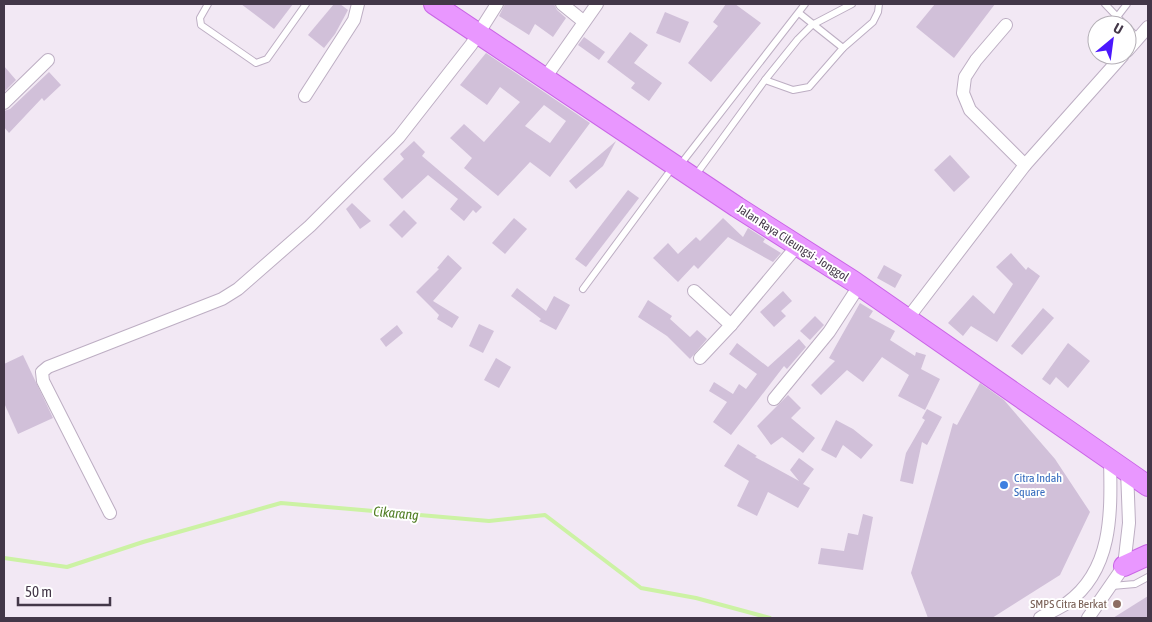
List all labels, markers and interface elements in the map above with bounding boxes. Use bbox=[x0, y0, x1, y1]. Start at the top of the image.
north arrow bbox=[1087, 15, 1137, 65]
text: U bbox=[1111, 20, 1126, 38]
street label: Jalan Raya Cileungsi - Jonggol bbox=[735, 202, 852, 285]
place label: Citra Indah Square bbox=[1014, 471, 1062, 499]
marker: Citra Indah Square bbox=[998, 479, 1010, 491]
water label: Cikarang bbox=[373, 503, 419, 523]
scale bar bbox=[18, 574, 110, 606]
text: 50 m bbox=[25, 583, 52, 600]
place label: SMPS Citra Berkat bbox=[1030, 597, 1108, 611]
marker: SMPS Citra Berkat bbox=[1111, 598, 1123, 610]

